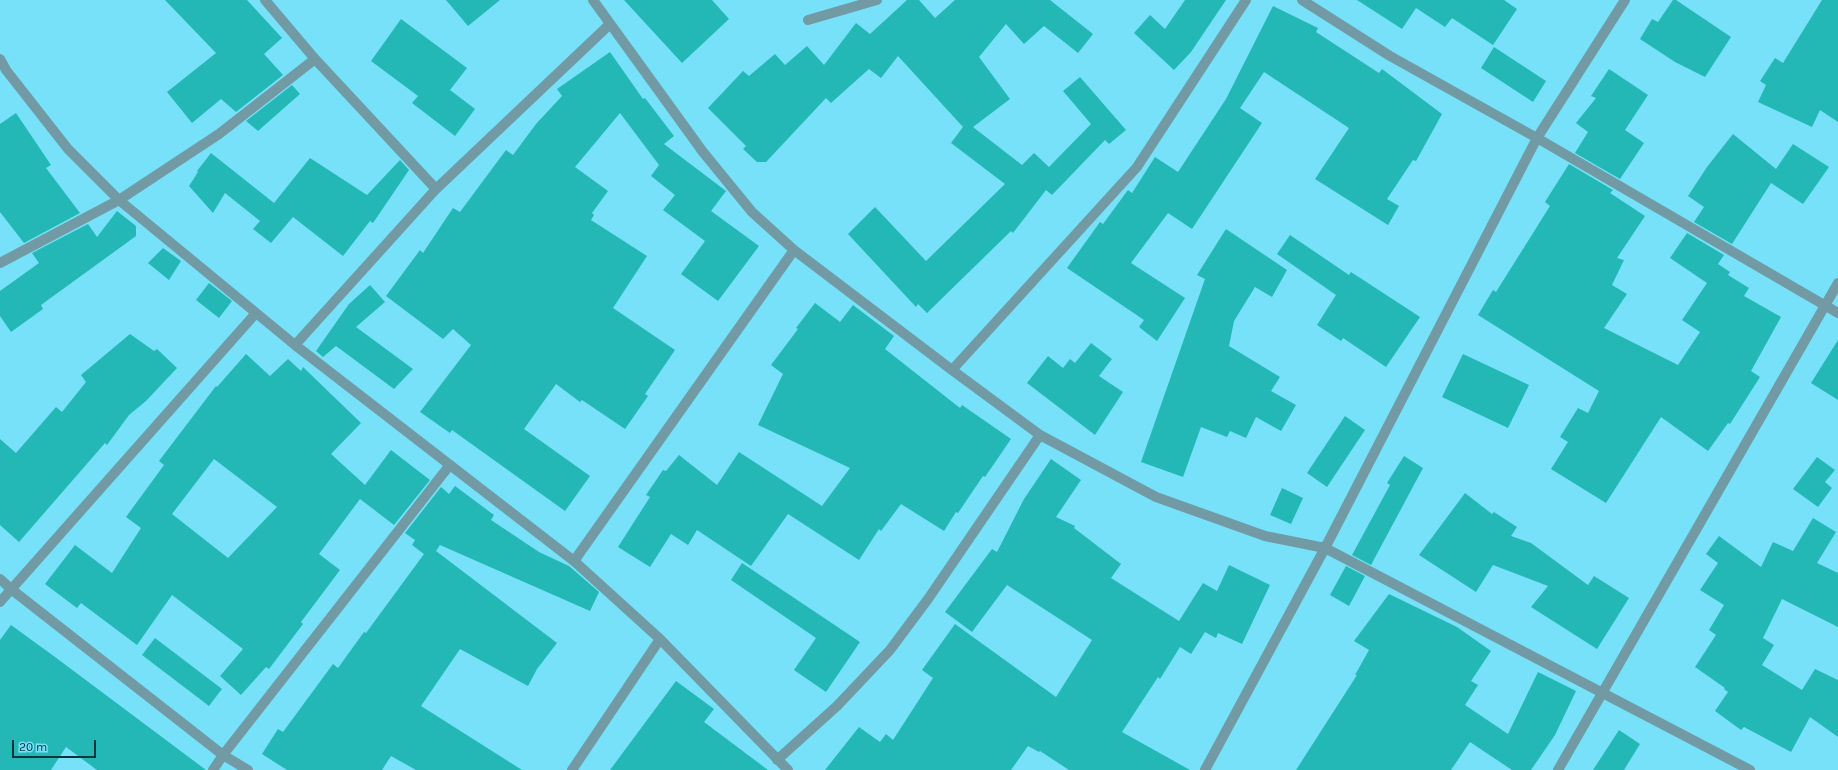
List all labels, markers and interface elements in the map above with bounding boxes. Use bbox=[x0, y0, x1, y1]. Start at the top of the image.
scale bar bbox=[14, 732, 98, 758]
text: 20 m bbox=[19, 740, 47, 754]

